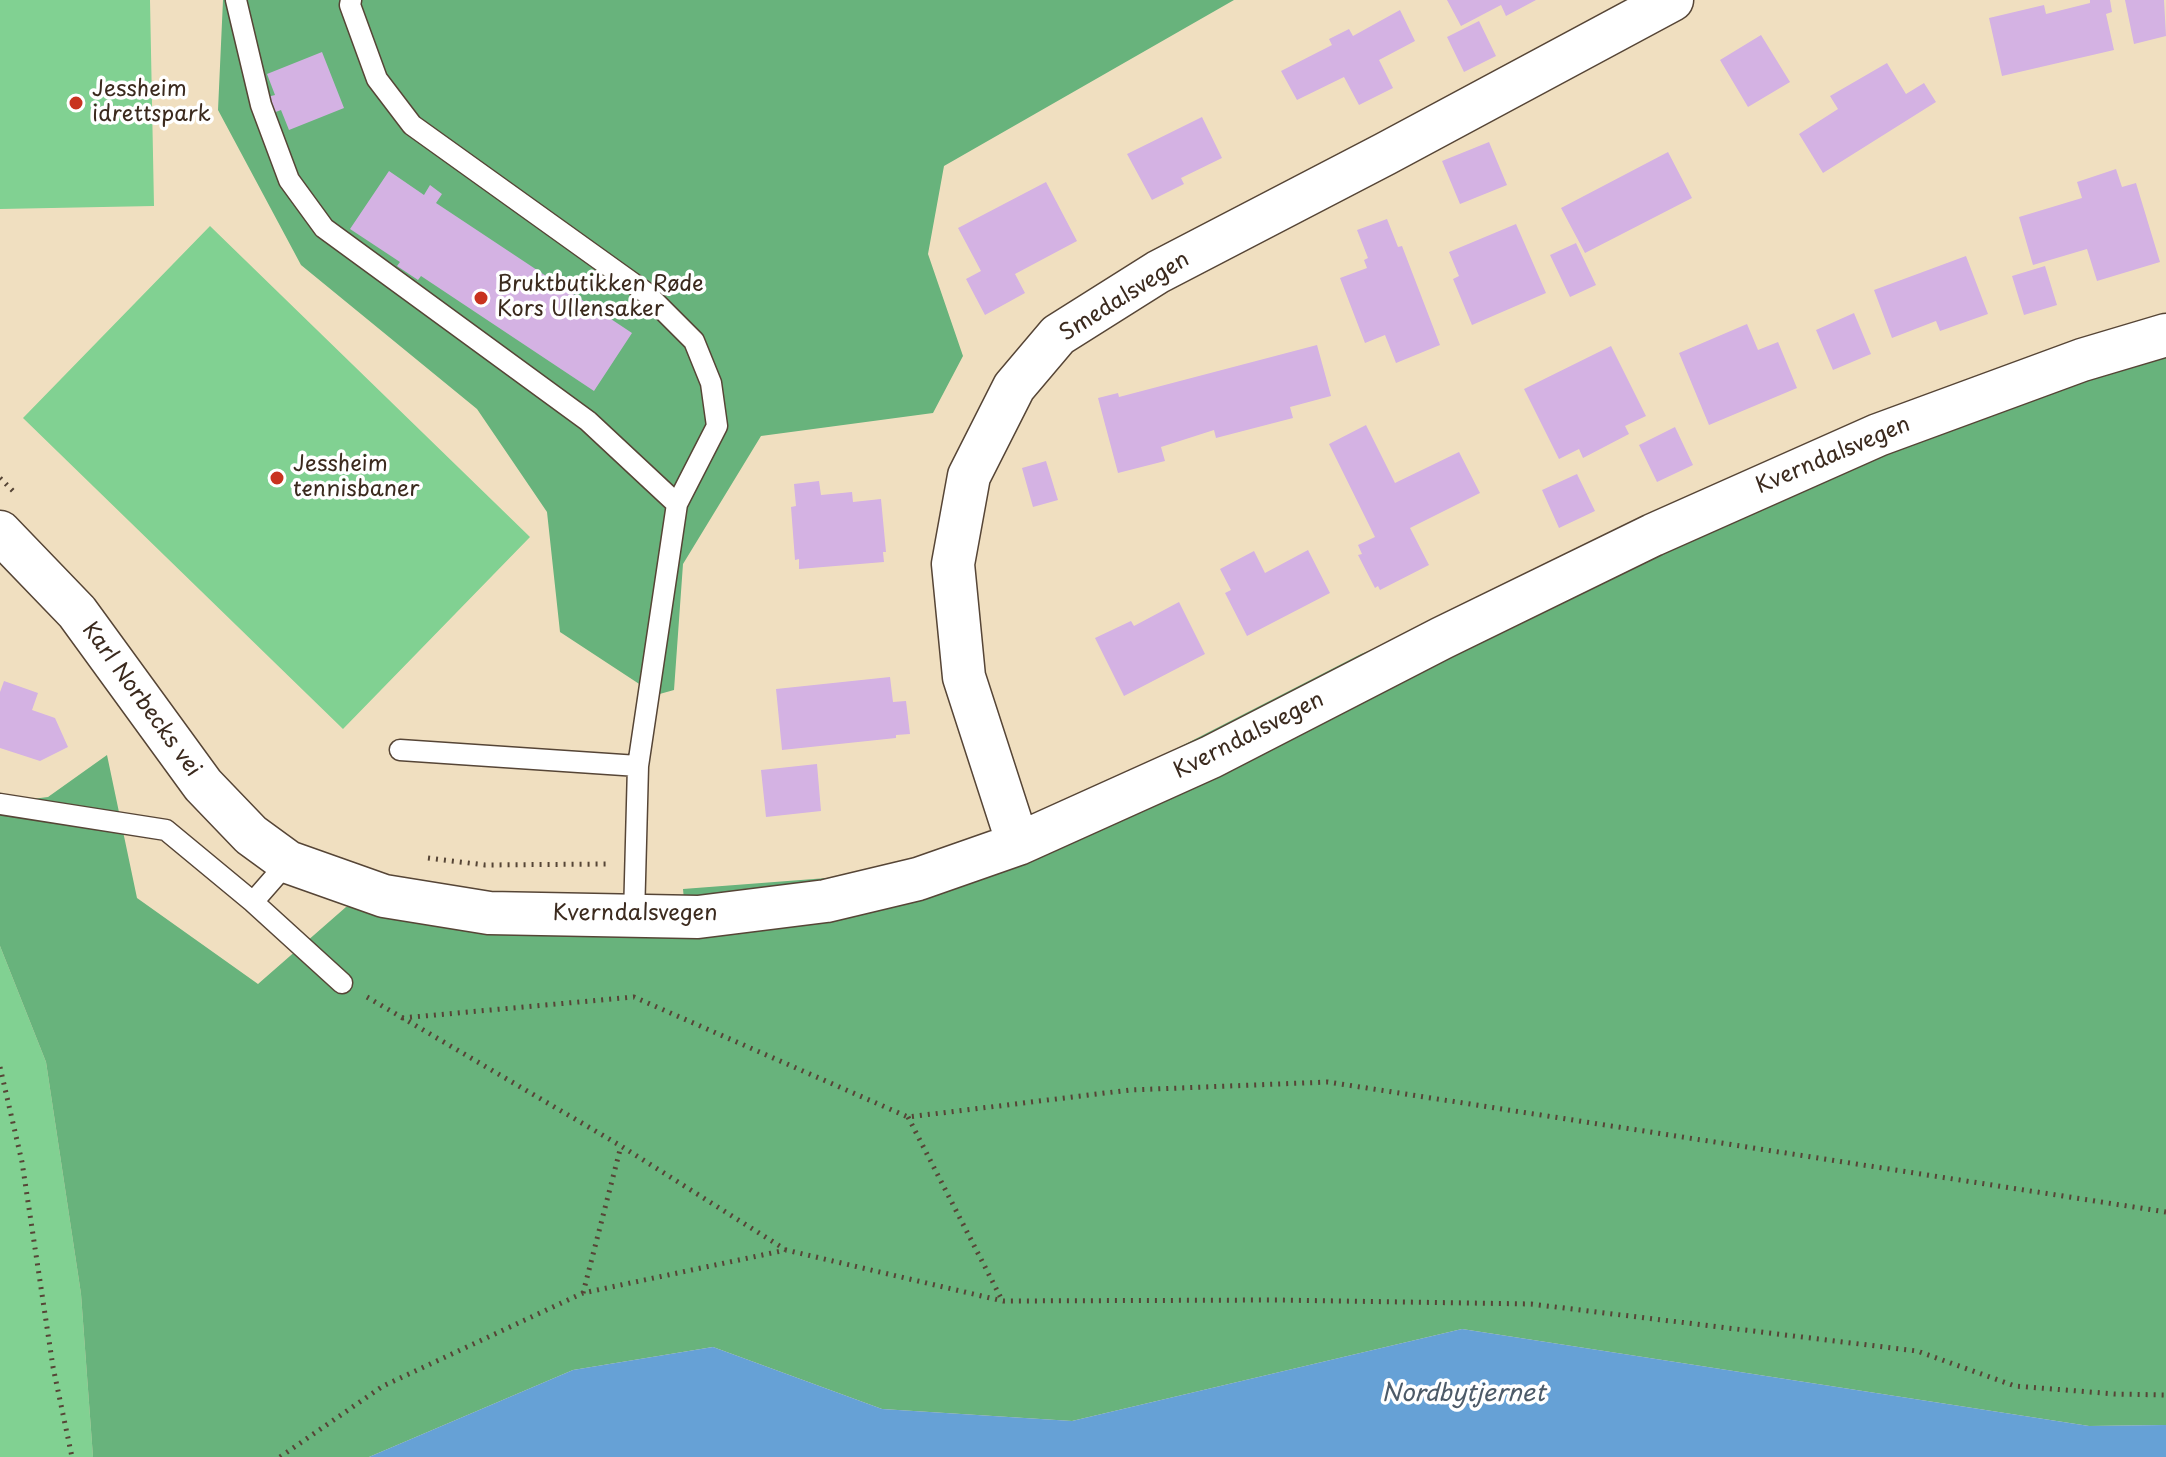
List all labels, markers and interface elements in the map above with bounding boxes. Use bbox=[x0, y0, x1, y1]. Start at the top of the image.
place label: Jessheim idrettspark bbox=[92, 77, 211, 128]
marker: Jessheim idrettspark bbox=[67, 94, 85, 112]
street label: Smedalsvegen bbox=[1055, 247, 1195, 347]
place label: Bruktbutikken Røde Kors Ullensaker bbox=[497, 272, 704, 324]
marker: Bruktbutikken Røde Kors Ullensaker bbox=[472, 289, 490, 307]
street label: Kverndalsvegen bbox=[1752, 412, 1914, 500]
place label: Jessheim tennisbaner bbox=[293, 452, 419, 504]
marker: Jessheim tennisbaner bbox=[268, 469, 286, 487]
street label: Karl Norbecks vei bbox=[76, 618, 206, 782]
street label: Kverndalsvegen bbox=[1169, 687, 1329, 785]
street label: Kverndalsvegen bbox=[552, 901, 718, 927]
water label: Nordbytjernet bbox=[1381, 1380, 1545, 1408]

